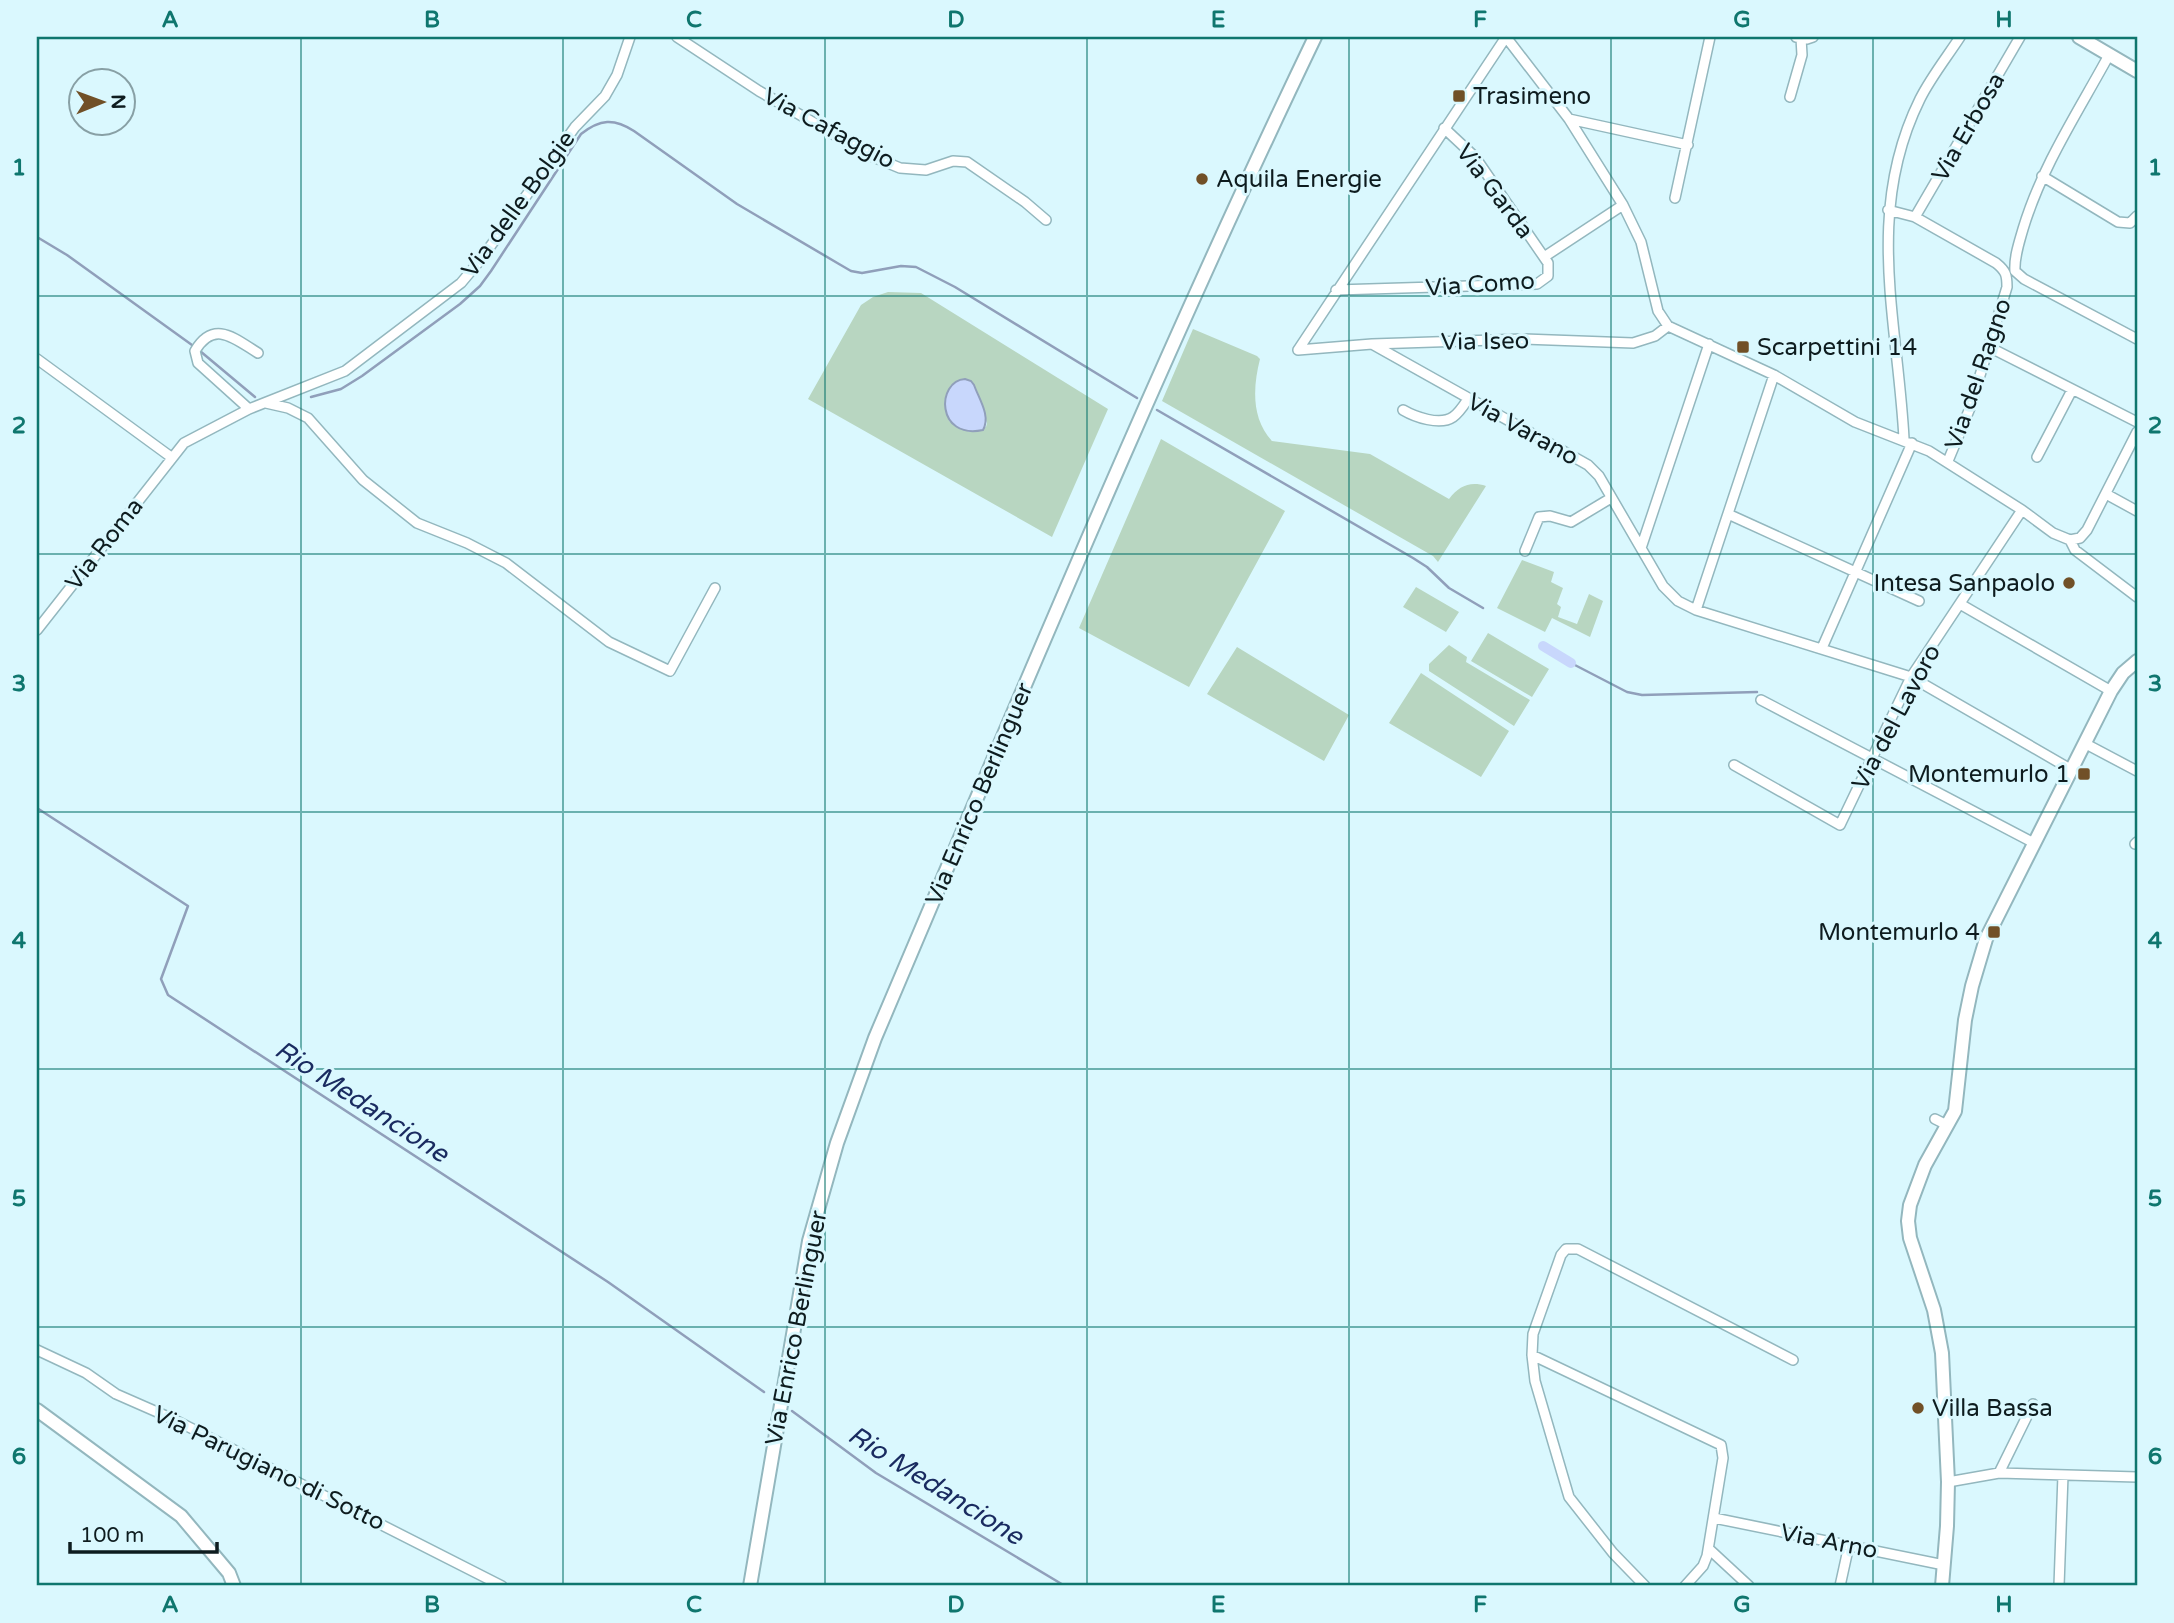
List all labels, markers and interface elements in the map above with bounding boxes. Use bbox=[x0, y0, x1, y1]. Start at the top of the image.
text: A bbox=[161, 6, 179, 34]
text: B bbox=[424, 6, 440, 34]
text: C bbox=[686, 6, 702, 34]
text: D bbox=[947, 6, 965, 34]
text: E bbox=[1211, 6, 1225, 34]
text: F bbox=[1473, 6, 1487, 34]
text: G bbox=[1733, 6, 1751, 34]
text: H bbox=[1995, 6, 2013, 34]
north arrow bbox=[66, 66, 136, 136]
street label: Via Erbosa bbox=[1926, 68, 2011, 187]
street label: Via Cafaggio bbox=[758, 82, 900, 175]
place label: Trasimeno bbox=[1473, 82, 1591, 111]
marker: Trasimeno bbox=[1451, 88, 1467, 104]
text: N bbox=[107, 94, 129, 110]
street label: Via delle Bolgie bbox=[455, 125, 581, 283]
street label: Via Garda bbox=[1450, 138, 1540, 244]
text: 1 bbox=[12, 154, 26, 182]
text: 1 bbox=[2148, 154, 2162, 182]
place label: Aquila Energie bbox=[1216, 165, 1382, 194]
marker: Aquila Energie bbox=[1194, 171, 1210, 187]
street label: Via Como bbox=[1424, 266, 1536, 303]
street label: Via del Ragno bbox=[1939, 295, 2018, 454]
street label: Via Iseo bbox=[1441, 326, 1529, 357]
place label: Scarpettini 14 bbox=[1757, 333, 1917, 362]
marker: Scarpettini 14 bbox=[1735, 339, 1751, 355]
street label: Via Varano bbox=[1462, 387, 1584, 472]
text: 2 bbox=[12, 412, 26, 440]
text: 2 bbox=[2148, 412, 2162, 440]
street label: Via Roma bbox=[59, 492, 149, 596]
place label: Intesa Sanpaolo bbox=[1874, 569, 2055, 598]
marker: Intesa Sanpaolo bbox=[2061, 575, 2077, 591]
street label: Via del Lavoro bbox=[1846, 639, 1947, 795]
text: 3 bbox=[12, 670, 26, 698]
text: 3 bbox=[2148, 670, 2162, 698]
street label: Via Enrico Berlinguer bbox=[919, 678, 1040, 910]
place label: Montemurlo 1 bbox=[1908, 760, 2070, 789]
marker: Montemurlo 1 bbox=[2076, 766, 2092, 782]
place label: Montemurlo 4 bbox=[1818, 918, 1980, 947]
marker: Montemurlo 4 bbox=[1986, 924, 2002, 940]
text: 4 bbox=[12, 927, 27, 955]
text: 4 bbox=[2148, 927, 2163, 955]
water label: Rio Medancione bbox=[269, 1034, 455, 1170]
text: 5 bbox=[12, 1185, 26, 1213]
text: 5 bbox=[2148, 1185, 2162, 1213]
street label: Via Enrico Berlinguer bbox=[759, 1207, 834, 1448]
place label: Villa Bassa bbox=[1932, 1394, 2053, 1423]
street label: Via Parugiano di Sotto bbox=[148, 1400, 389, 1537]
marker: Villa Bassa bbox=[1910, 1400, 1926, 1416]
water label: Rio Medancione bbox=[842, 1419, 1030, 1552]
text: 6 bbox=[12, 1443, 26, 1471]
text: 6 bbox=[2148, 1443, 2162, 1471]
scale bar bbox=[70, 1511, 217, 1555]
street label: Via Arno bbox=[1778, 1518, 1880, 1565]
text: 100 m bbox=[80, 1523, 144, 1548]
text: A bbox=[161, 1591, 179, 1619]
text: B bbox=[424, 1591, 440, 1619]
text: C bbox=[686, 1591, 702, 1619]
text: D bbox=[947, 1591, 965, 1619]
text: E bbox=[1211, 1591, 1225, 1619]
text: F bbox=[1473, 1591, 1487, 1619]
text: G bbox=[1733, 1591, 1751, 1619]
text: H bbox=[1995, 1591, 2013, 1619]

